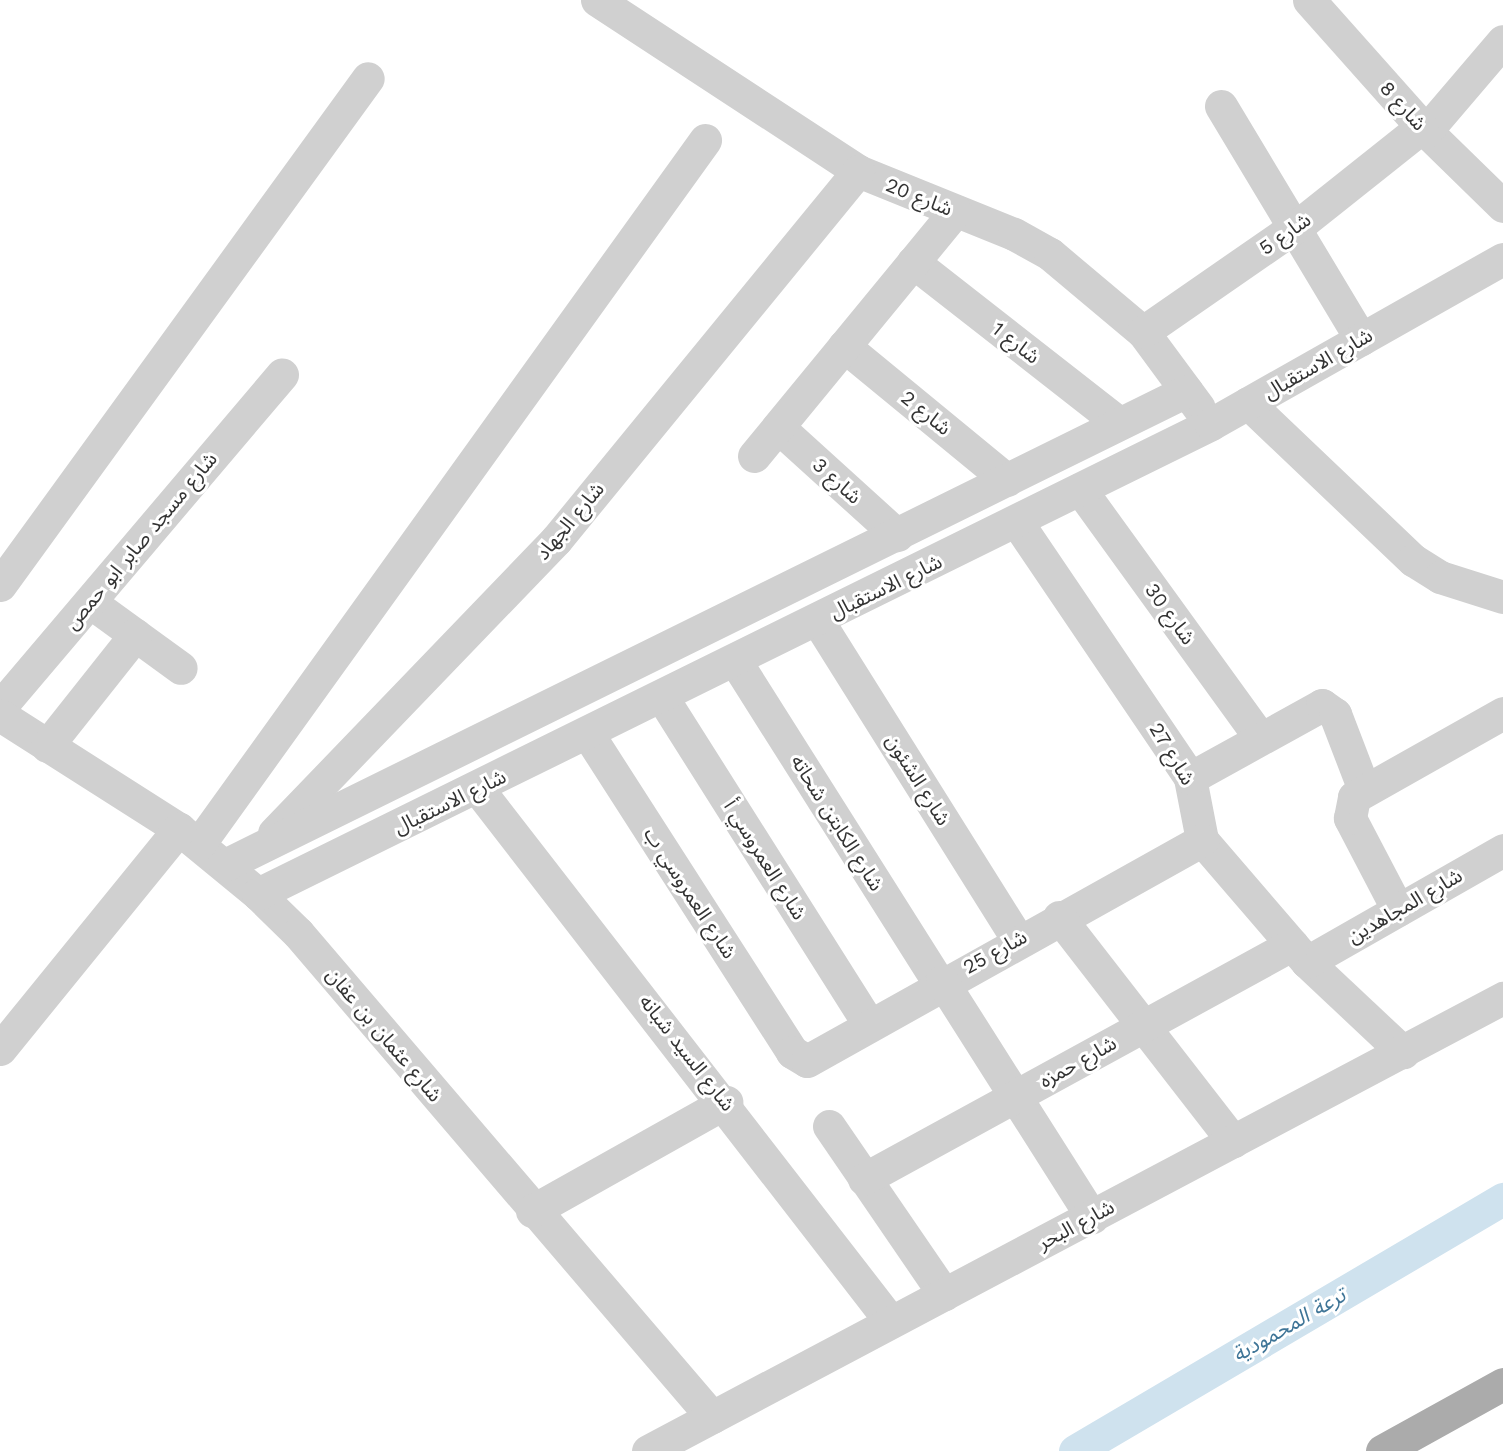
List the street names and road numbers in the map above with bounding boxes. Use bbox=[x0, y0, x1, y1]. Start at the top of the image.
street label: شارع 8 bbox=[1375, 76, 1431, 136]
street label: شارع 20 bbox=[882, 173, 956, 221]
street label: شارع 5 bbox=[1255, 208, 1315, 260]
street label: شارع 1 bbox=[987, 317, 1045, 369]
street label: شارع الاستقبال bbox=[1259, 323, 1377, 405]
street label: شارع 2 bbox=[896, 386, 956, 440]
street label: شارع مسجد صابر ابو حمص bbox=[60, 447, 222, 635]
street label: شارع 3 bbox=[808, 453, 866, 509]
street label: شارع الجهاد bbox=[531, 477, 609, 565]
street label: شارع الاستقبال bbox=[826, 550, 946, 624]
street label: شارع 30 bbox=[1140, 579, 1200, 649]
street label: شارع 27 bbox=[1144, 719, 1200, 789]
street label: شارع الشئون bbox=[881, 730, 955, 830]
street label: شارع الكابتن شحاته bbox=[786, 751, 888, 895]
street label: شارع الاستقبال bbox=[390, 765, 510, 839]
street label: شارع العمروسي أ bbox=[719, 796, 811, 924]
street label: شارع العمروسي ب bbox=[639, 823, 741, 963]
street label: شارع المجاهدين bbox=[1343, 863, 1467, 949]
street label: شارع 25 bbox=[959, 925, 1031, 979]
street label: شارع عثمان بن عفان bbox=[321, 963, 447, 1107]
street label: شارع السيد شبانه bbox=[634, 990, 740, 1116]
street label: شارع حمزه bbox=[1035, 1031, 1121, 1093]
street label: شارع البحر bbox=[1034, 1195, 1118, 1255]

